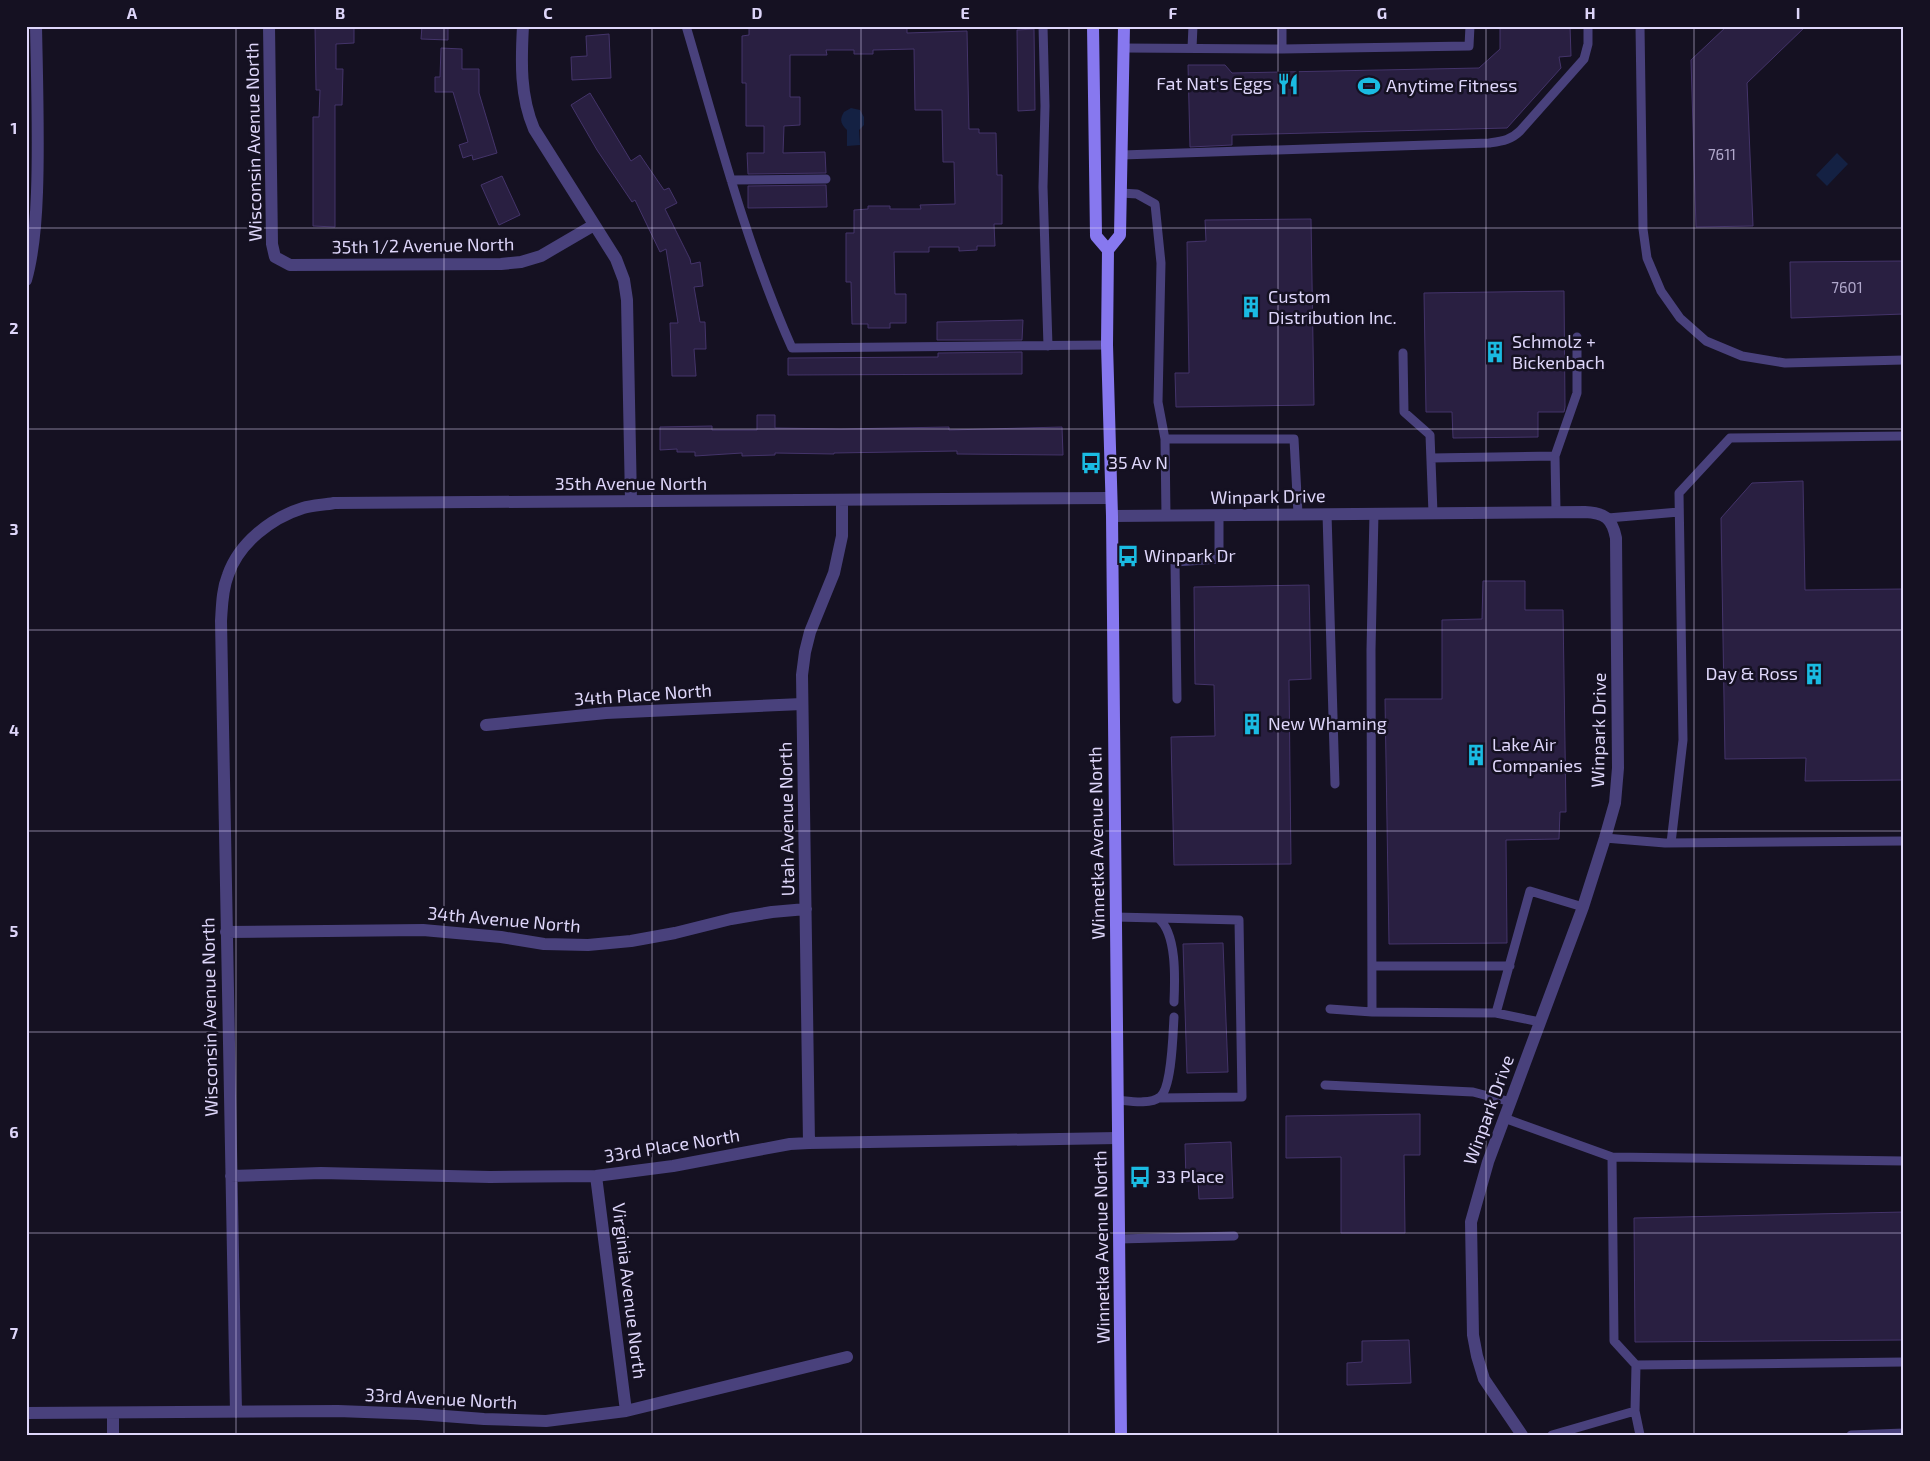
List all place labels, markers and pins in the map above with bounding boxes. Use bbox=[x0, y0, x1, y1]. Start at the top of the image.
restaurant icon: Fat Nat's Eggs bbox=[1275, 71, 1301, 97]
place label: Fat Nat's Eggs bbox=[1156, 72, 1272, 94]
sports icon: Anytime Fitness bbox=[1356, 73, 1382, 99]
place label: Anytime Fitness bbox=[1386, 74, 1517, 96]
place label: Custom Distribution Inc. bbox=[1268, 285, 1397, 328]
building icon: Custom Distribution Inc. bbox=[1238, 294, 1264, 320]
place label: Schmolz + Bickenbach bbox=[1512, 330, 1605, 373]
building icon: Schmolz + Bickenbach bbox=[1482, 339, 1508, 365]
bus stop icon: 35 Av N bbox=[1078, 450, 1104, 476]
place label: 35 Av N bbox=[1108, 451, 1168, 473]
bus stop icon: Winpark Dr bbox=[1115, 543, 1141, 569]
place label: Winpark Dr bbox=[1144, 544, 1236, 566]
building icon: Day & Ross bbox=[1801, 661, 1827, 687]
place label: Day & Ross bbox=[1706, 662, 1798, 684]
building icon: New Whaming bbox=[1239, 711, 1265, 737]
place label: New Whaming bbox=[1268, 712, 1387, 734]
place label: Lake Air Companies bbox=[1492, 733, 1582, 776]
building icon: Lake Air Companies bbox=[1463, 742, 1489, 768]
bus stop icon: 33 Place bbox=[1127, 1164, 1153, 1190]
place label: 33 Place bbox=[1156, 1165, 1224, 1187]

